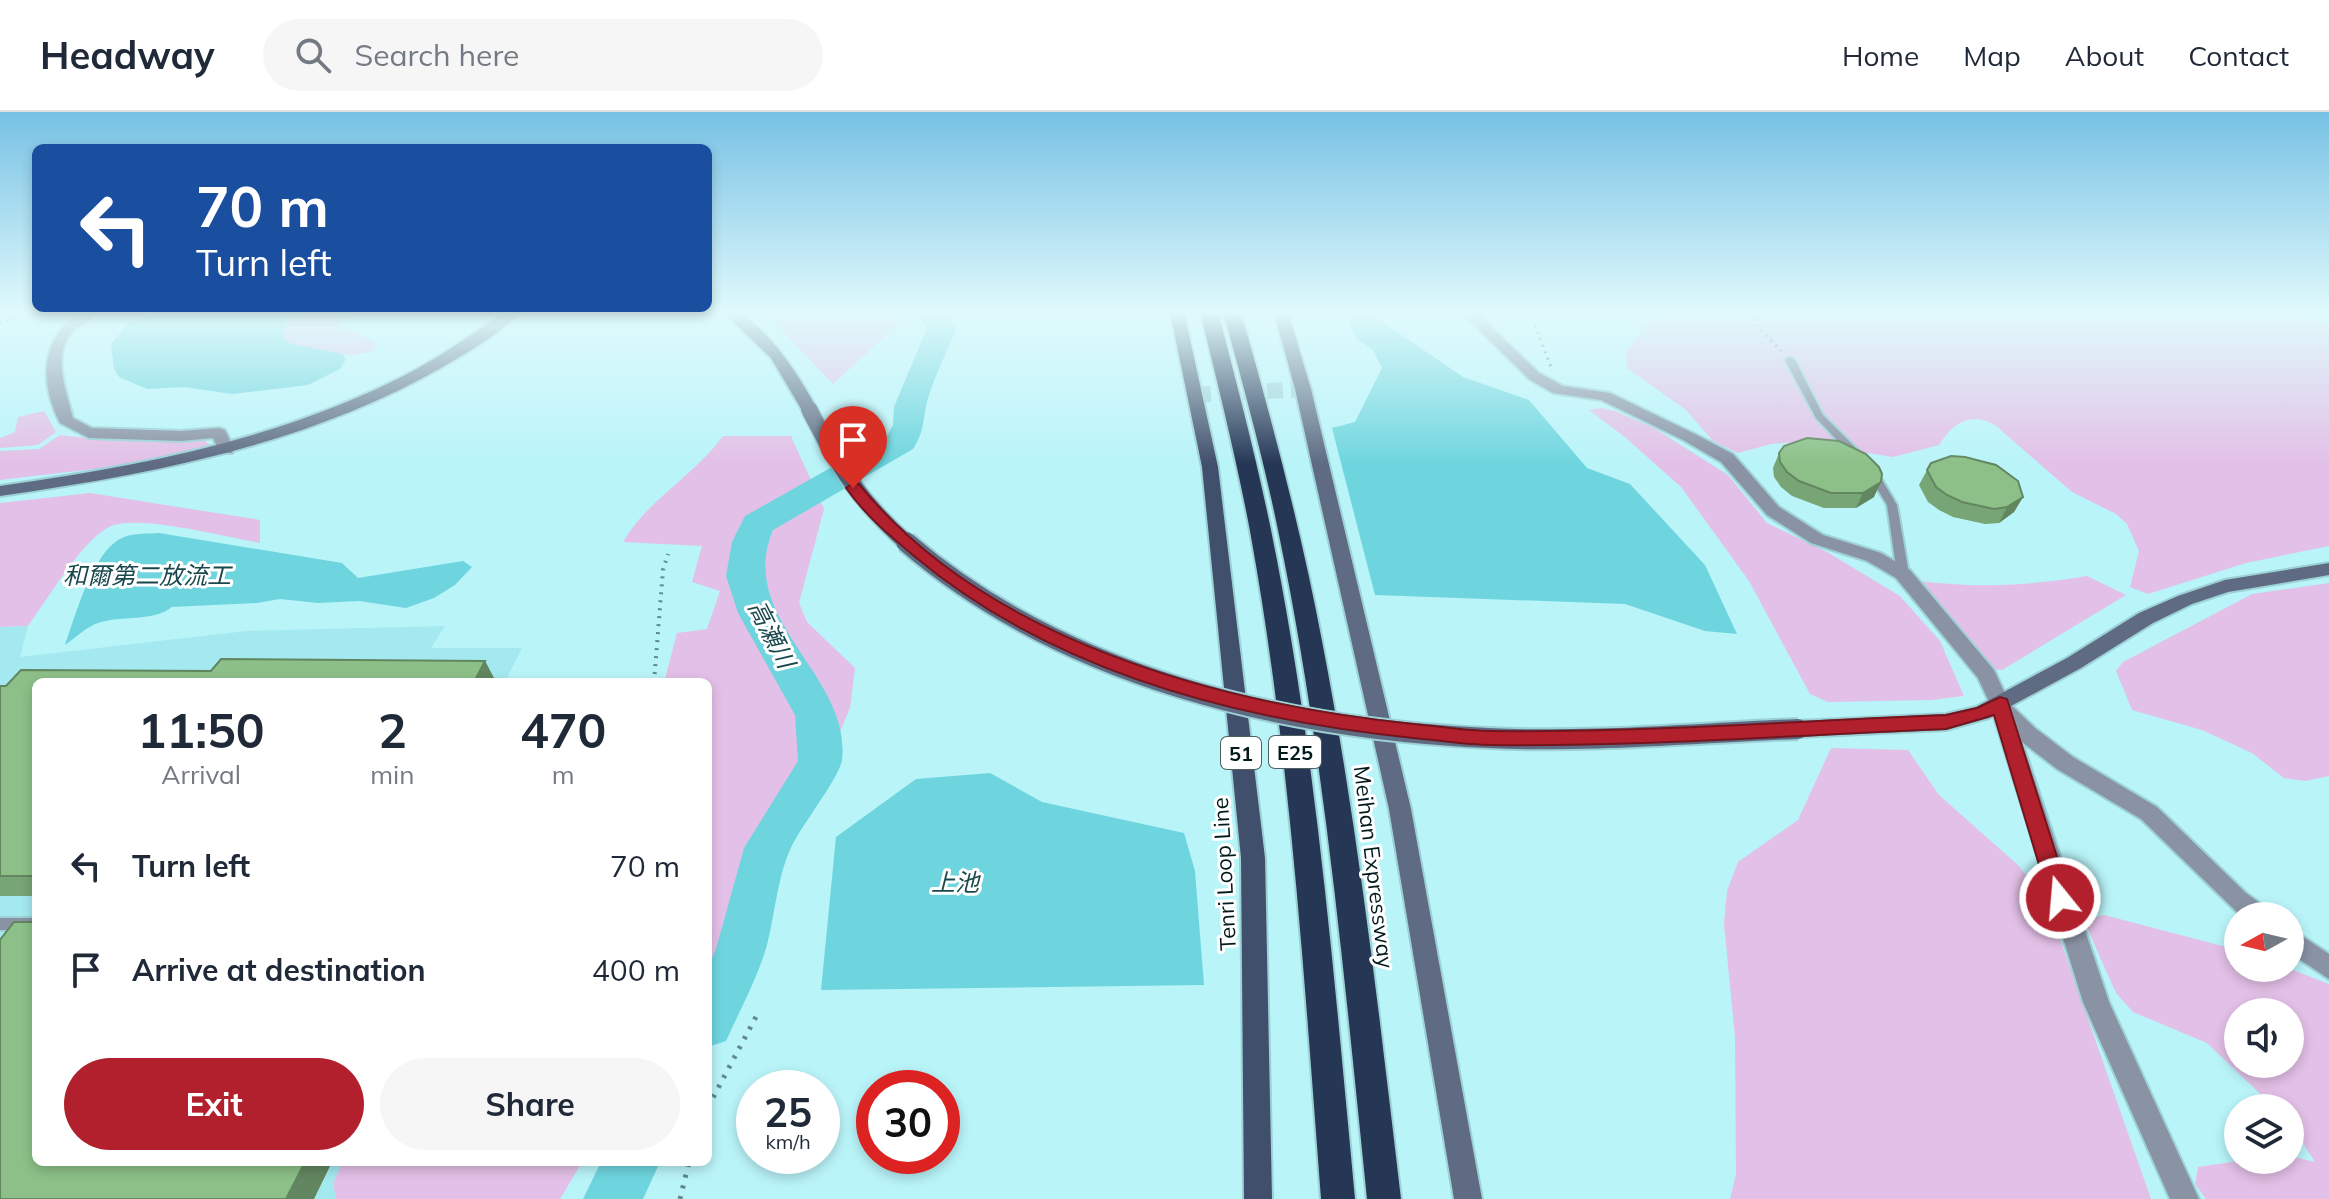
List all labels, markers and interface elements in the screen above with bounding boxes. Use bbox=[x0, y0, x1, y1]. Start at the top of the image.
search box bbox=[263, 19, 823, 91]
text: Headway bbox=[40, 31, 215, 79]
icon: search bbox=[291, 33, 335, 77]
text: Search here bbox=[355, 36, 519, 74]
text: Home bbox=[1842, 38, 1919, 73]
text: Map bbox=[1963, 38, 2021, 73]
text: About bbox=[2065, 38, 2144, 73]
text: Contact bbox=[2188, 38, 2289, 73]
text: 70 m bbox=[196, 171, 329, 241]
icon: left bbox=[64, 176, 168, 280]
text: Turn left bbox=[196, 240, 332, 285]
pin bbox=[819, 406, 887, 488]
icon: arrive bbox=[831, 418, 875, 462]
water label: 和爾第二放流工 bbox=[63, 560, 233, 590]
water label: 高瀬川 bbox=[742, 595, 803, 676]
text: 11:50 bbox=[138, 700, 265, 760]
text: 2 bbox=[378, 700, 407, 760]
text: 470 bbox=[520, 700, 606, 760]
road number: E25 bbox=[1269, 736, 1321, 768]
road number: 51 bbox=[1221, 737, 1261, 769]
text: Arrival bbox=[161, 758, 241, 791]
text: min bbox=[370, 758, 414, 791]
text: m bbox=[552, 758, 575, 791]
street label: Meihan Expressway bbox=[1348, 764, 1400, 970]
street label: Tenri Loop Line bbox=[1206, 797, 1242, 951]
icon: left bbox=[64, 844, 108, 888]
text: Turn left bbox=[132, 847, 250, 885]
text: 70 m bbox=[610, 847, 680, 885]
position arrow bbox=[2018, 856, 2102, 940]
water label: 上池 bbox=[931, 867, 981, 897]
north arrow bbox=[2224, 902, 2304, 982]
map controls bbox=[2224, 902, 2304, 1174]
icon: arrive bbox=[64, 948, 108, 992]
text: Arrive at destination bbox=[132, 951, 426, 989]
text: 400 m bbox=[592, 951, 680, 989]
button: sound bbox=[2224, 998, 2304, 1078]
button: Exit bbox=[64, 1058, 364, 1150]
button: Share bbox=[380, 1058, 680, 1150]
speed limit sign: 30 bbox=[856, 1070, 960, 1174]
text: 25 bbox=[764, 1087, 812, 1137]
button: layers bbox=[2224, 1094, 2304, 1174]
text: km/h bbox=[765, 1129, 811, 1154]

